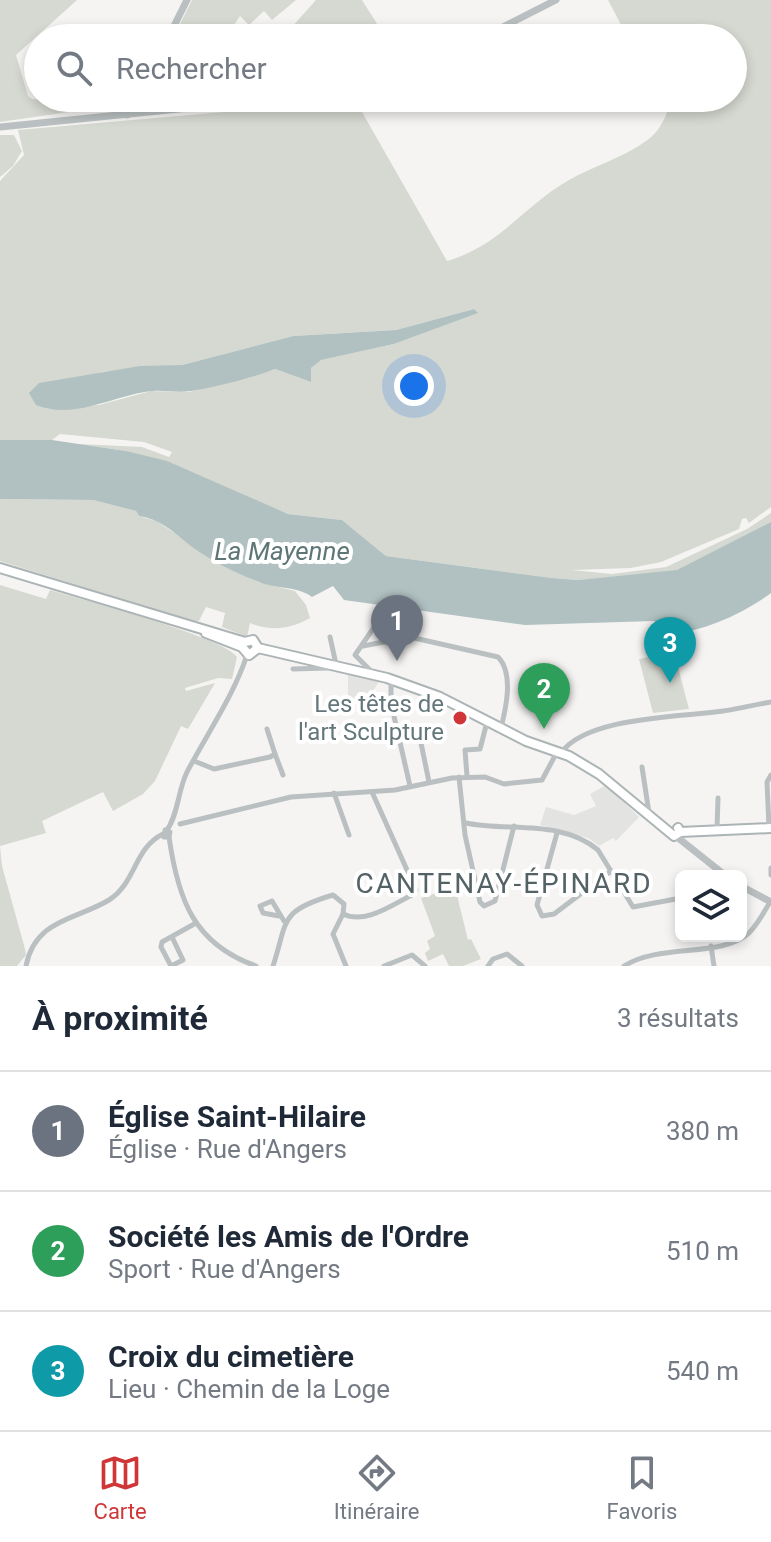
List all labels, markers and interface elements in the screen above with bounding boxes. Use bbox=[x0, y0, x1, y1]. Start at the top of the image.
search box bbox=[24, 24, 747, 112]
icon: search bbox=[52, 46, 96, 90]
text: Rechercher bbox=[116, 51, 267, 86]
your location bbox=[394, 366, 434, 406]
water label: La Mayenne bbox=[214, 536, 350, 566]
pin: 1 bbox=[371, 595, 423, 661]
pin: 3 bbox=[644, 617, 696, 683]
pin: 2 bbox=[518, 663, 570, 729]
place label: Les têtes de l'art Sculpture bbox=[298, 690, 444, 746]
marker: Les têtes de l'art Sculpture bbox=[451, 709, 469, 727]
district label: CANTENAY-ÉPINARD bbox=[355, 867, 653, 900]
map controls bbox=[675, 870, 747, 942]
button: layers bbox=[675, 870, 747, 942]
text: À proximité bbox=[32, 998, 208, 1038]
text: 3 résultats bbox=[617, 1003, 739, 1033]
text: Église Saint-Hilaire bbox=[108, 1099, 366, 1134]
text: 1 bbox=[51, 1116, 65, 1146]
text: 380 m bbox=[666, 1116, 739, 1146]
text: Église · Rue d'Angers bbox=[108, 1134, 347, 1164]
text: Société les Amis de l'Ordre bbox=[108, 1219, 469, 1254]
text: 2 bbox=[51, 1236, 65, 1266]
text: 510 m bbox=[666, 1236, 739, 1266]
text: Sport · Rue d'Angers bbox=[108, 1254, 341, 1284]
text: Croix du cimetière bbox=[108, 1339, 354, 1374]
text: 3 bbox=[51, 1356, 65, 1386]
text: 540 m bbox=[666, 1356, 739, 1386]
text: Lieu · Chemin de la Loge bbox=[108, 1374, 390, 1404]
tab: Carte bbox=[94, 1451, 147, 1524]
tab: Itinéraire bbox=[334, 1451, 419, 1524]
tab: Favoris bbox=[607, 1451, 677, 1524]

